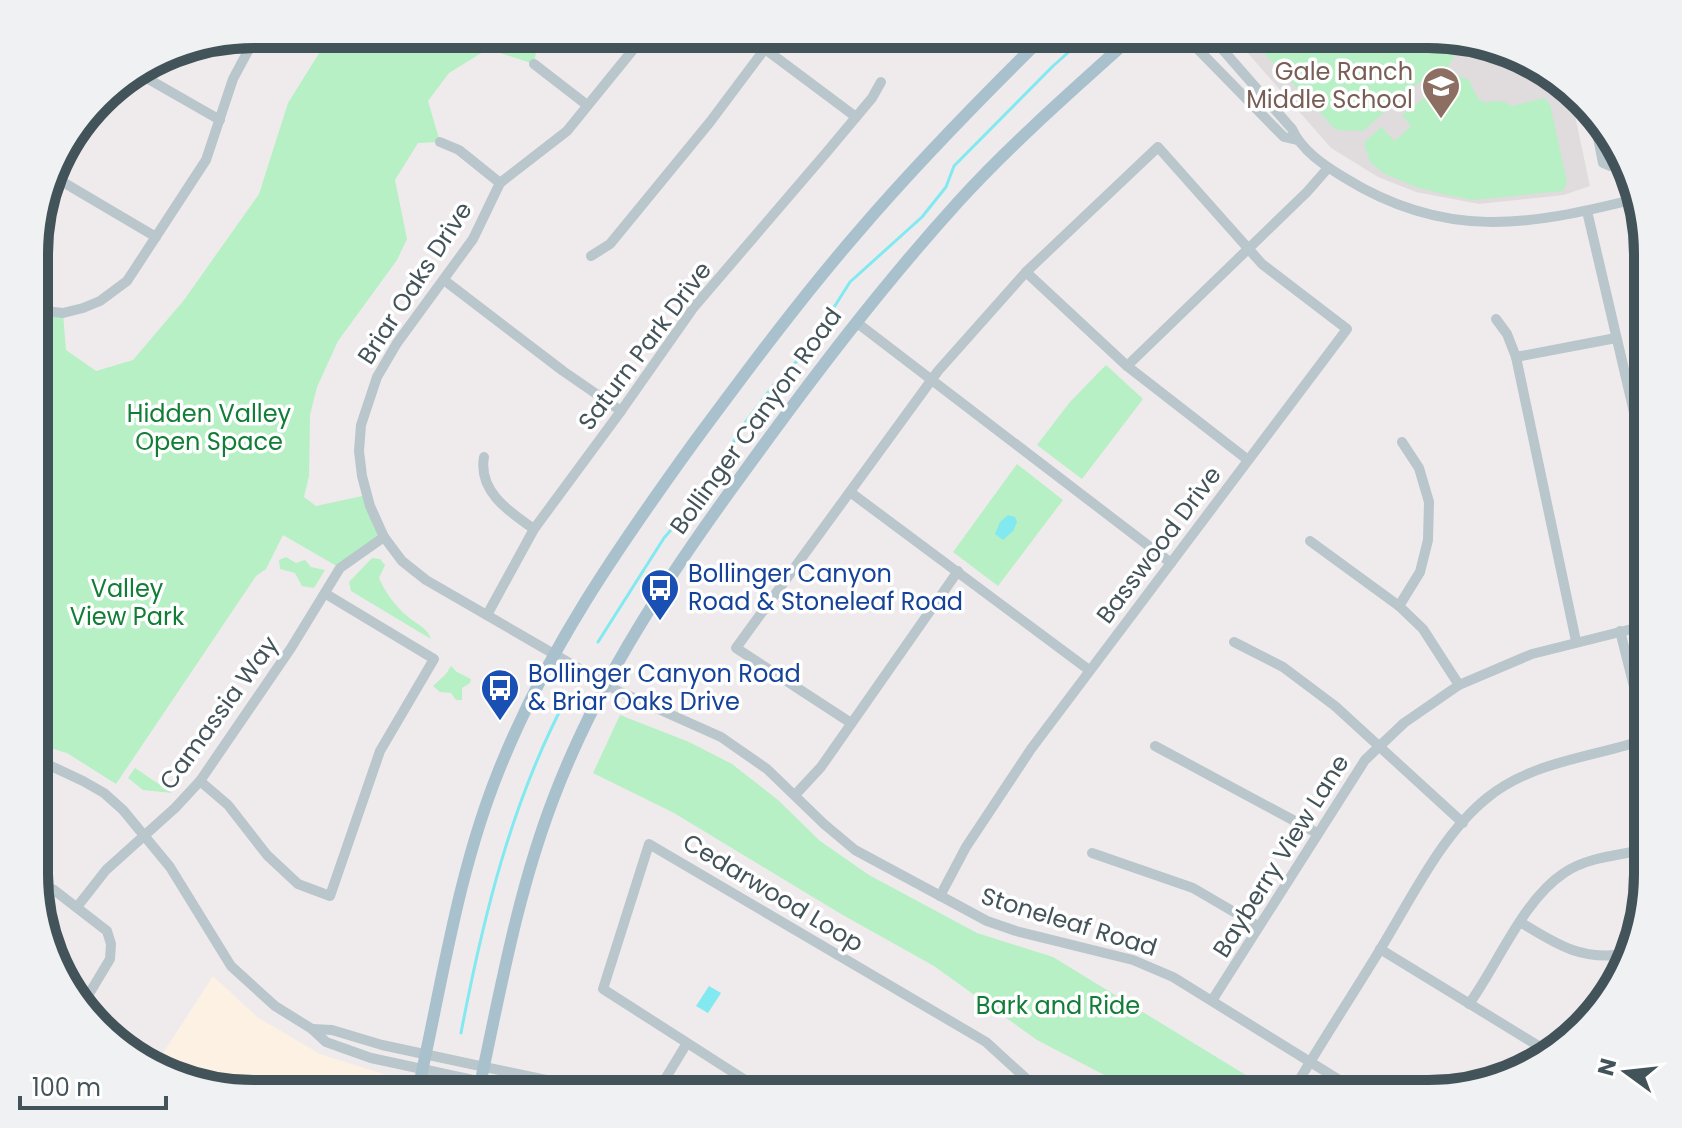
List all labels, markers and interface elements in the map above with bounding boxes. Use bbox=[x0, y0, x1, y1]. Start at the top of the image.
place label: Gale Ranch Middle School bbox=[1246, 55, 1413, 116]
school or university icon: Gale Ranch Middle School bbox=[1420, 65, 1462, 120]
street label: Briar Oaks Drive bbox=[350, 195, 480, 370]
street label: Saturn Park Drive bbox=[570, 255, 719, 437]
street label: Bollinger Canyon Road bbox=[662, 301, 849, 541]
park label: Hidden Valley Open Space bbox=[127, 397, 292, 458]
street label: Basswood Drive bbox=[1088, 459, 1229, 630]
place label: Bollinger Canyon Road & Stoneleaf Road bbox=[688, 557, 963, 618]
bus stop icon: Bollinger Canyon Road & Stoneleaf Road bbox=[639, 567, 681, 622]
park label: Valley View Park bbox=[70, 572, 185, 633]
street label: Camassia Way bbox=[152, 629, 286, 796]
place label: Bollinger Canyon Road & Briar Oaks Drive bbox=[528, 657, 801, 718]
bus stop icon: Bollinger Canyon Road & Briar Oaks Drive bbox=[479, 667, 521, 722]
street label: Bayberry View Lane bbox=[1205, 748, 1356, 963]
street label: Cedarwood Loop bbox=[677, 826, 870, 960]
street label: Stoneleaf Road bbox=[977, 879, 1161, 964]
park label: Bark and Ride bbox=[976, 989, 1140, 1022]
north arrow bbox=[1586, 1032, 1666, 1112]
text: N bbox=[1590, 1055, 1624, 1079]
scale bar bbox=[20, 1060, 166, 1110]
text: 100 m bbox=[32, 1071, 101, 1104]

